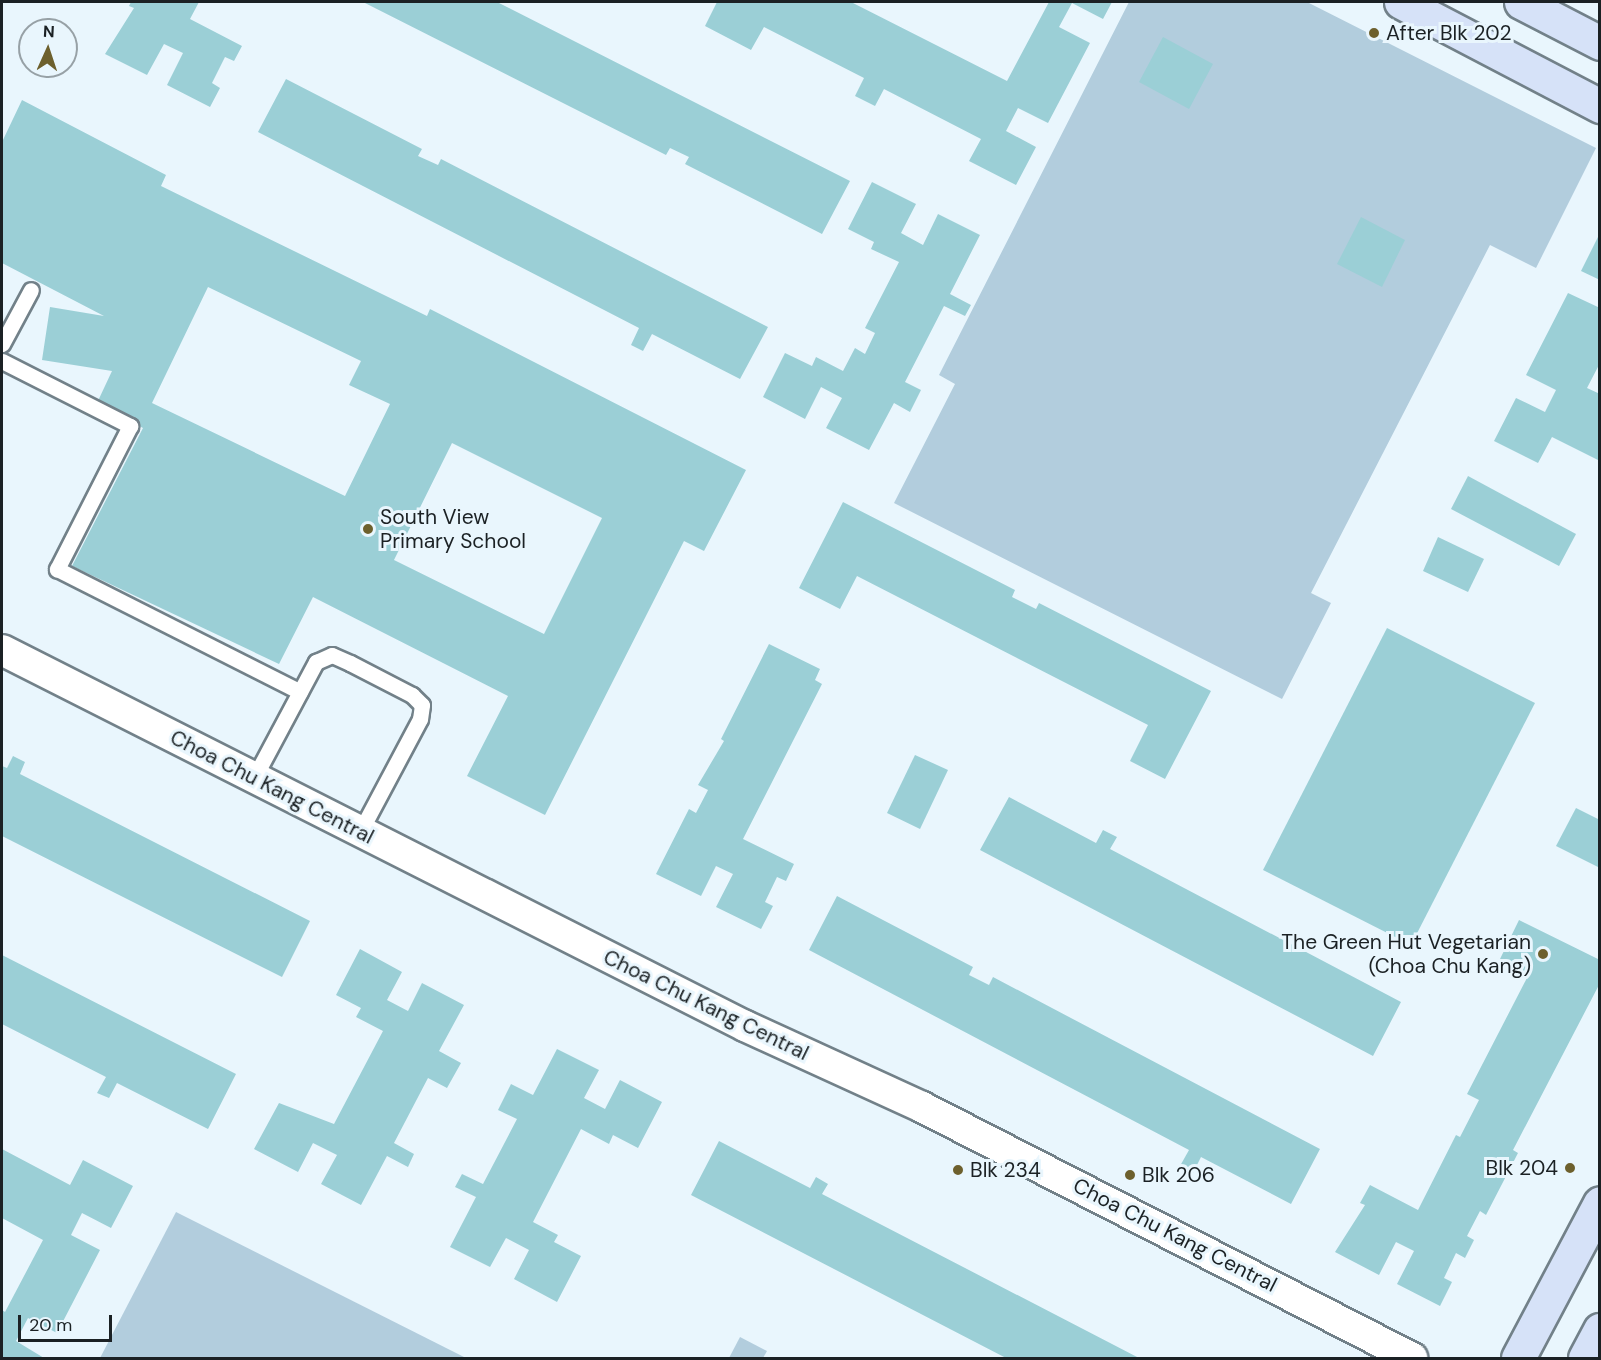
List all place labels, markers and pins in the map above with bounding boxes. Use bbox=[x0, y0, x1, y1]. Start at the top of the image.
place label: After Blk 202 bbox=[1386, 20, 1512, 46]
marker: After Blk 202 bbox=[1367, 26, 1381, 40]
place label: South View Primary School bbox=[380, 504, 526, 554]
marker: South View Primary School bbox=[361, 522, 375, 536]
place label: The Green Hut Vegetarian (Choa Chu Kang) bbox=[1281, 929, 1531, 979]
marker: The Green Hut Vegetarian (Choa Chu Kang) bbox=[1536, 947, 1550, 961]
place label: Blk 204 bbox=[1485, 1155, 1558, 1181]
place label: Blk 234 bbox=[970, 1157, 1041, 1183]
marker: Blk 204 bbox=[1563, 1161, 1577, 1175]
place label: Blk 206 bbox=[1142, 1162, 1215, 1188]
marker: Blk 234 bbox=[951, 1163, 965, 1177]
marker: Blk 206 bbox=[1123, 1168, 1137, 1182]

